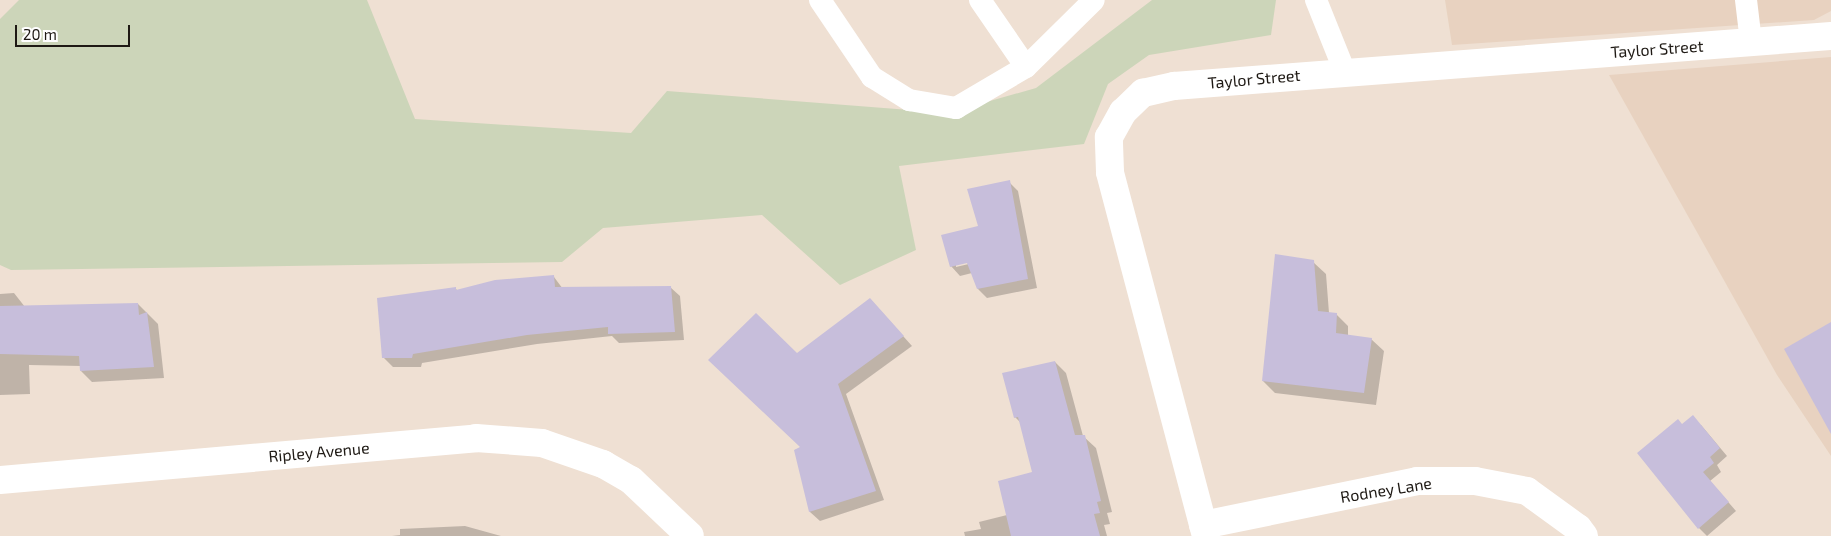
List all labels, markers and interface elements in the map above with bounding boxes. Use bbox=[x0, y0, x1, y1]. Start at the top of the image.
scale bar bbox=[18, 15, 132, 47]
text: 20 m bbox=[23, 25, 57, 43]
street label: Taylor Street bbox=[1610, 36, 1704, 62]
street label: Taylor Street bbox=[1207, 65, 1301, 93]
street label: Ripley Avenue bbox=[267, 438, 371, 466]
street label: Rodney Lane bbox=[1339, 473, 1433, 507]

